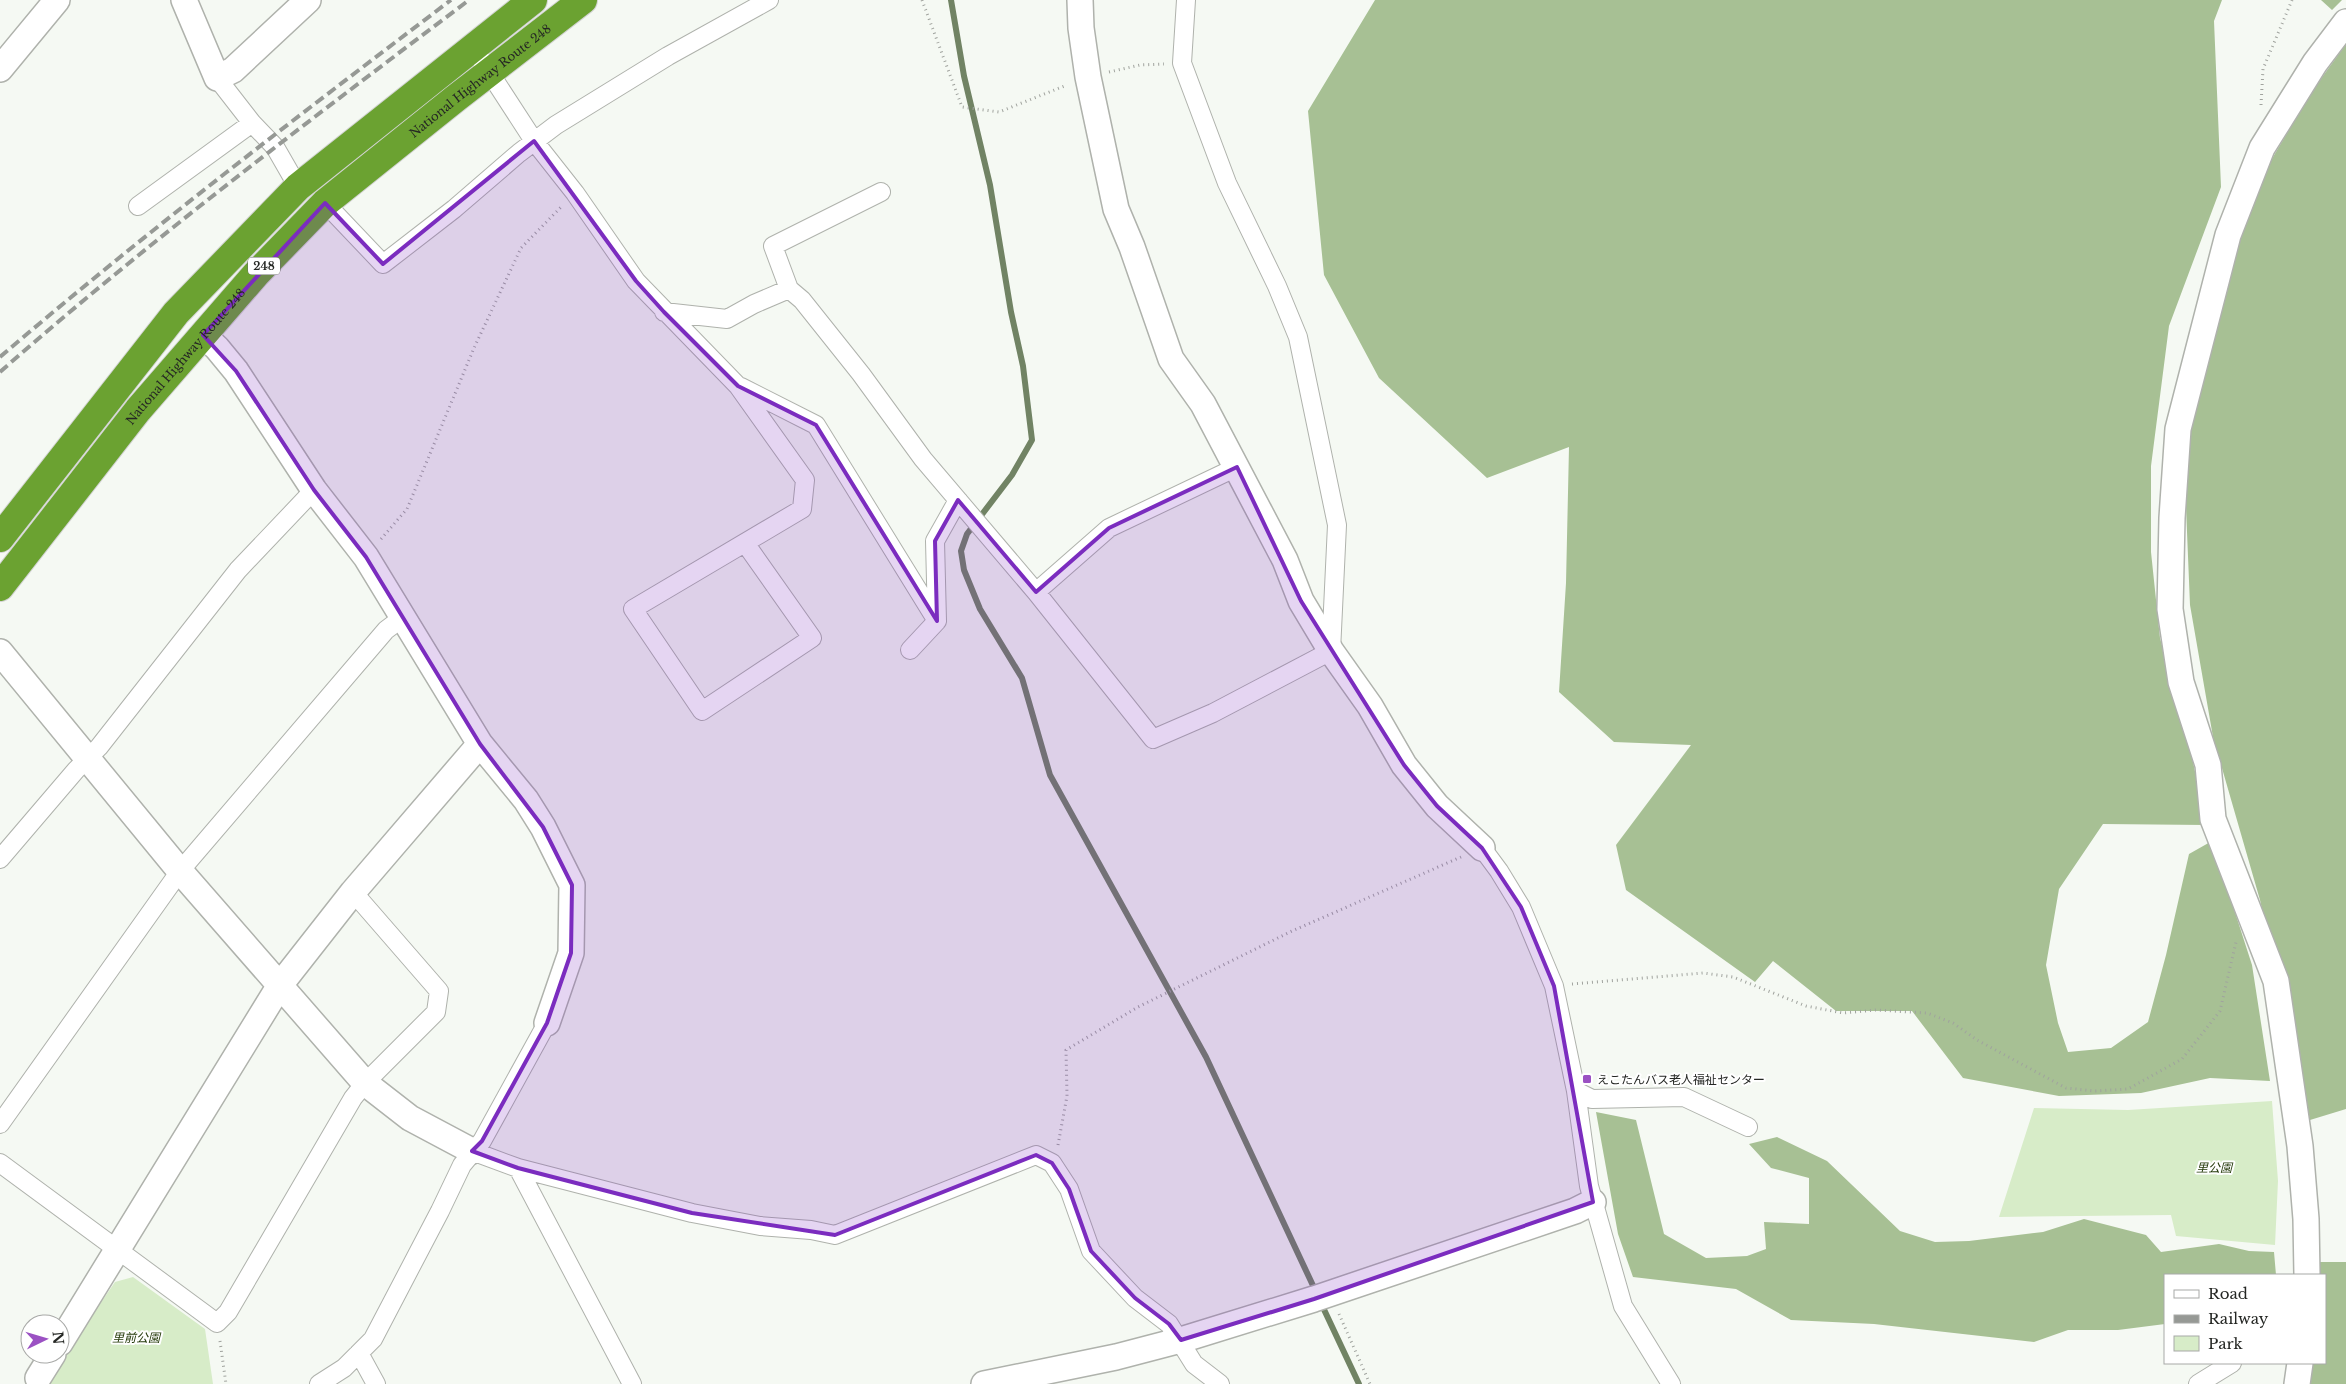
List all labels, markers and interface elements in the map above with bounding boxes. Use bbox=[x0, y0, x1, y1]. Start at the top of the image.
street label: National Highway Route 248 bbox=[406, 20, 553, 140]
road number: 248 bbox=[248, 258, 280, 274]
street label: National Highway Route 248 bbox=[122, 285, 248, 427]
place label: えこたんバス老人福祉センター bbox=[1597, 1072, 1765, 1087]
marker: えこたんバス老人福祉センター bbox=[1581, 1073, 1593, 1085]
park label: 里公園 bbox=[2196, 1160, 2234, 1175]
legend bbox=[2164, 1274, 2326, 1364]
text: Road bbox=[2208, 1284, 2248, 1303]
text: Railway bbox=[2208, 1309, 2269, 1328]
north arrow bbox=[20, 1314, 70, 1364]
park label: 里前公園 bbox=[112, 1330, 162, 1345]
text: N bbox=[48, 1331, 67, 1345]
text: Park bbox=[2208, 1334, 2244, 1353]

